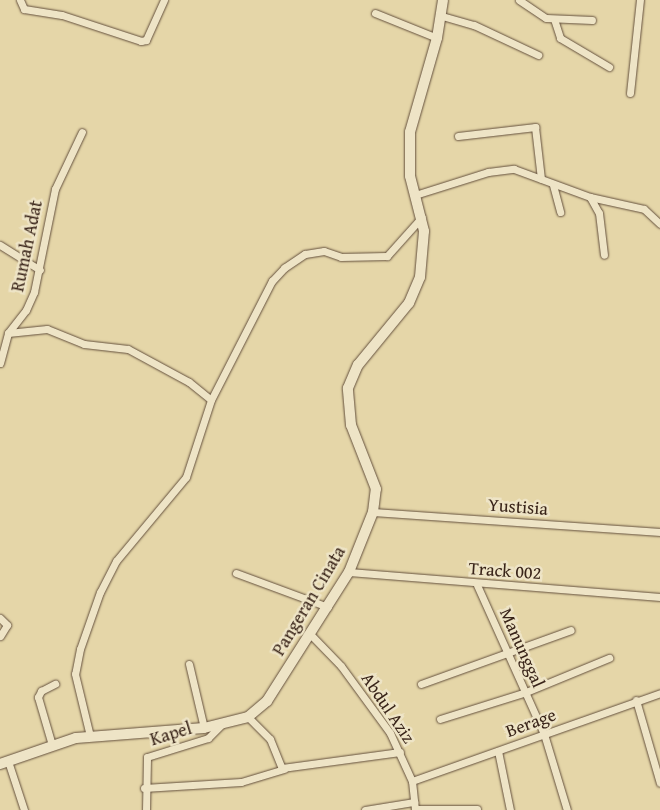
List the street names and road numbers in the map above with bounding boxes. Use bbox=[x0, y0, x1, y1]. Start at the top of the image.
street label: Rumah Adat bbox=[7, 198, 47, 294]
street label: Yustisia bbox=[487, 494, 549, 520]
street label: Pangeran Cinata bbox=[268, 542, 350, 660]
street label: Track 002 bbox=[468, 558, 542, 584]
street label: Manunggal bbox=[495, 605, 549, 691]
street label: Abdul Aziz bbox=[357, 669, 419, 747]
street label: Berage bbox=[503, 704, 559, 742]
street label: Kapel bbox=[148, 717, 194, 751]

